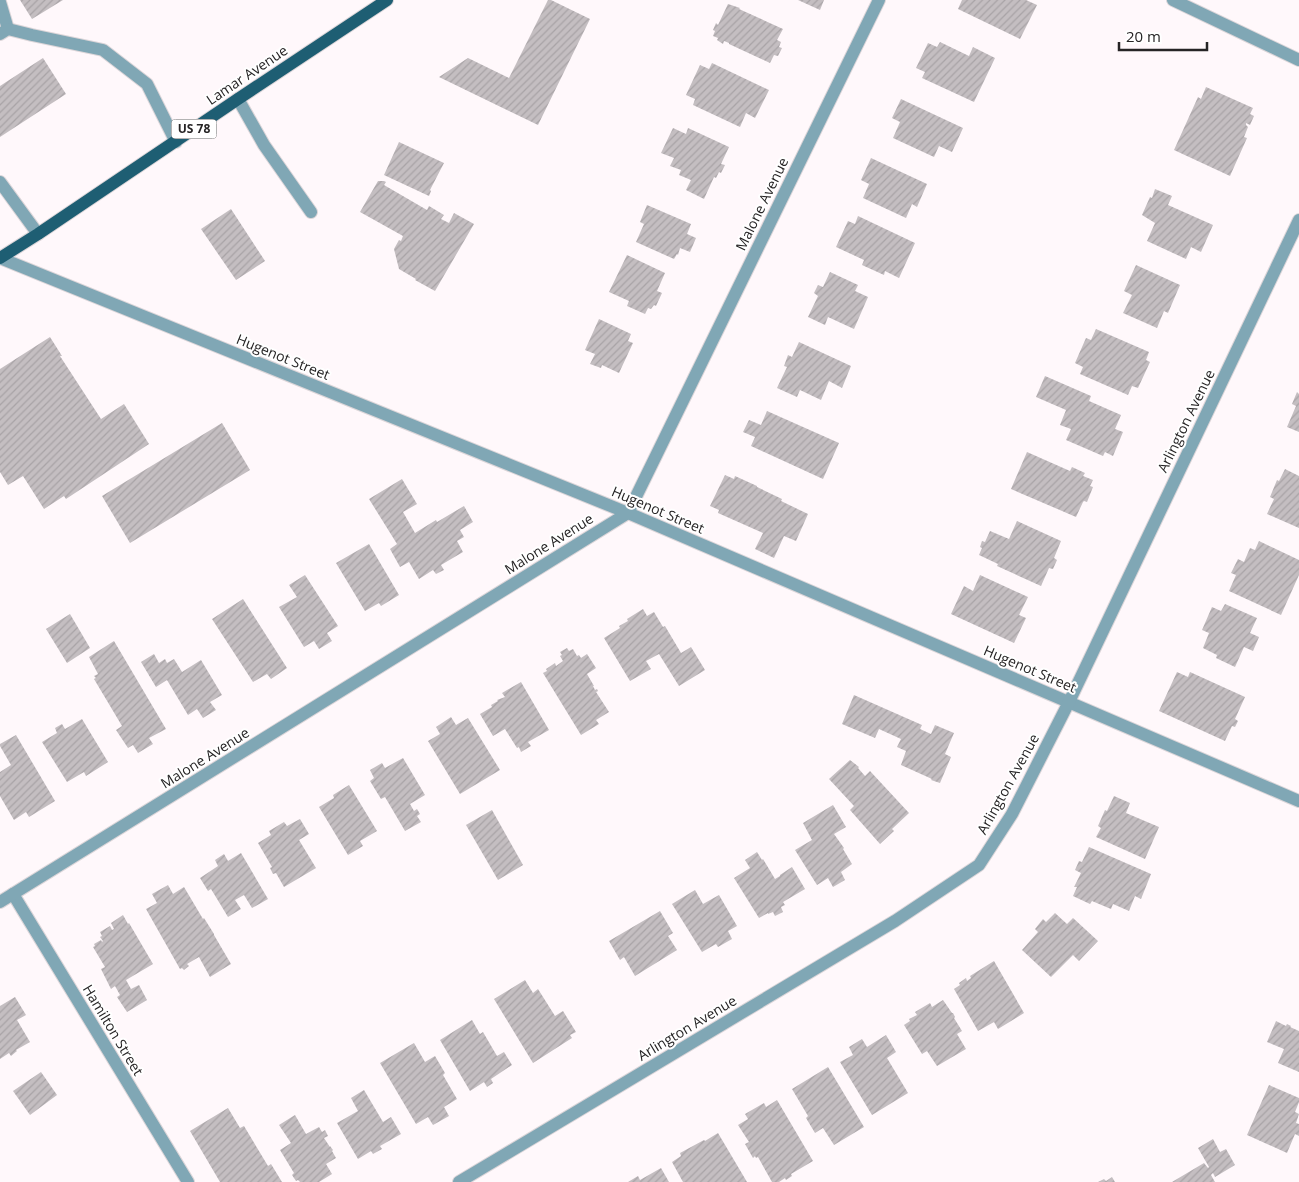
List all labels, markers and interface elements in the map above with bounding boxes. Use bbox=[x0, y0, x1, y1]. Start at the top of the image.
scale bar bbox=[1119, 20, 1206, 52]
text: 20 m bbox=[1126, 26, 1161, 46]
street label: Lamar Avenue bbox=[202, 40, 291, 109]
road number: US 78 bbox=[172, 120, 216, 138]
street label: Malone Avenue bbox=[731, 154, 792, 253]
street label: Hugenot Street bbox=[234, 329, 333, 384]
street label: Arlington Avenue bbox=[1152, 366, 1219, 475]
street label: Hugenot Street bbox=[609, 481, 708, 538]
street label: Malone Avenue bbox=[501, 509, 597, 578]
street label: Hugenot Street bbox=[981, 640, 1080, 697]
street label: Malone Avenue bbox=[157, 723, 253, 792]
street label: Arlington Avenue bbox=[972, 730, 1043, 837]
street label: Hamilton Street bbox=[79, 981, 148, 1079]
street label: Arlington Avenue bbox=[634, 990, 740, 1065]

